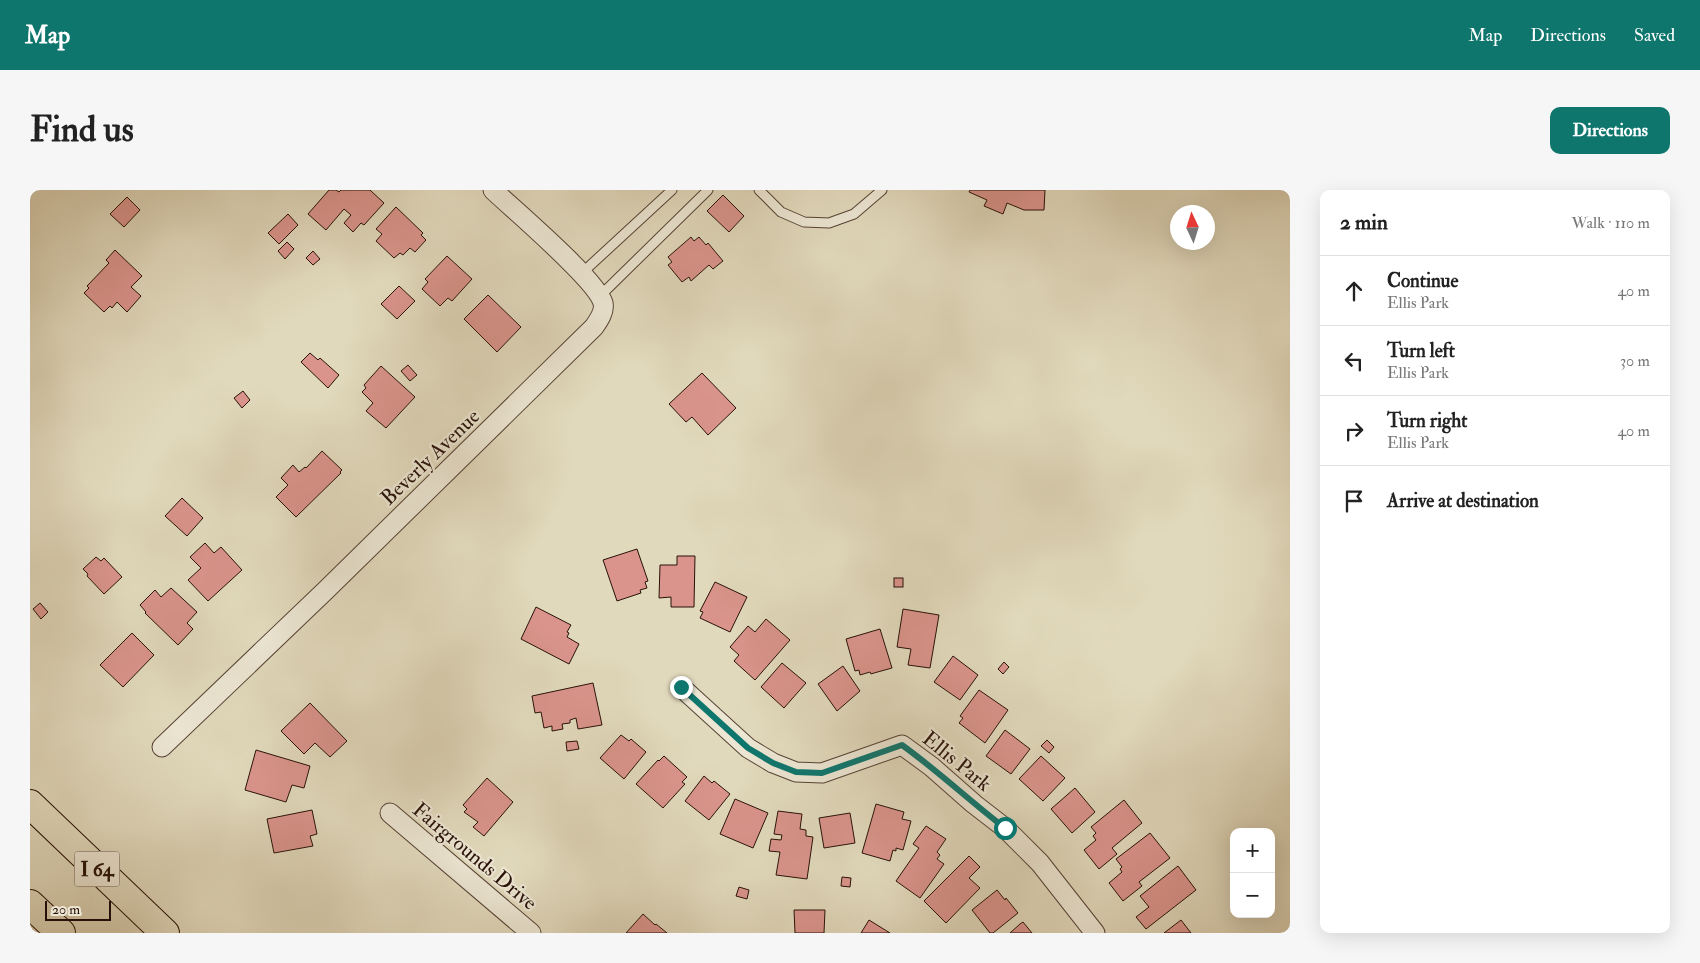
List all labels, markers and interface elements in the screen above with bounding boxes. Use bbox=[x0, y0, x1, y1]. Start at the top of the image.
text: Map bbox=[25, 20, 70, 51]
text: Map bbox=[1469, 24, 1502, 47]
text: Directions bbox=[1530, 24, 1606, 47]
text: Saved bbox=[1634, 24, 1675, 47]
button: Directions bbox=[1550, 107, 1670, 154]
text: Find us bbox=[30, 108, 134, 152]
north arrow bbox=[1170, 205, 1215, 250]
text: 2 min bbox=[1340, 209, 1388, 236]
text: Walk · 110 m bbox=[1572, 213, 1650, 233]
text: Continue bbox=[1387, 269, 1458, 293]
icon: ahead bbox=[1340, 277, 1368, 305]
text: 40 m bbox=[1617, 281, 1650, 301]
text: Ellis Park bbox=[1387, 293, 1449, 313]
text: Turn left bbox=[1387, 339, 1455, 363]
icon: left bbox=[1340, 347, 1368, 375]
text: 30 m bbox=[1620, 351, 1650, 371]
text: Ellis Park bbox=[1387, 363, 1449, 383]
street label: Beverly Avenue bbox=[375, 403, 486, 511]
text: Turn right bbox=[1387, 409, 1467, 433]
icon: right bbox=[1340, 417, 1368, 445]
text: 40 m bbox=[1617, 421, 1650, 441]
text: Ellis Park bbox=[1387, 433, 1449, 453]
icon: arrive bbox=[1340, 487, 1368, 515]
text: Arrive at destination bbox=[1387, 489, 1539, 513]
route end bbox=[670, 676, 693, 699]
street label: Ellis Park bbox=[917, 725, 997, 797]
street label: Fairgrounds Drive bbox=[407, 796, 543, 917]
route start bbox=[994, 817, 1017, 840]
map controls bbox=[1230, 828, 1275, 918]
button: + bbox=[1230, 828, 1275, 873]
road number: I 64 bbox=[74, 852, 120, 886]
button: − bbox=[1230, 873, 1275, 918]
scale bar bbox=[45, 898, 111, 921]
text: 20 m bbox=[52, 901, 80, 918]

